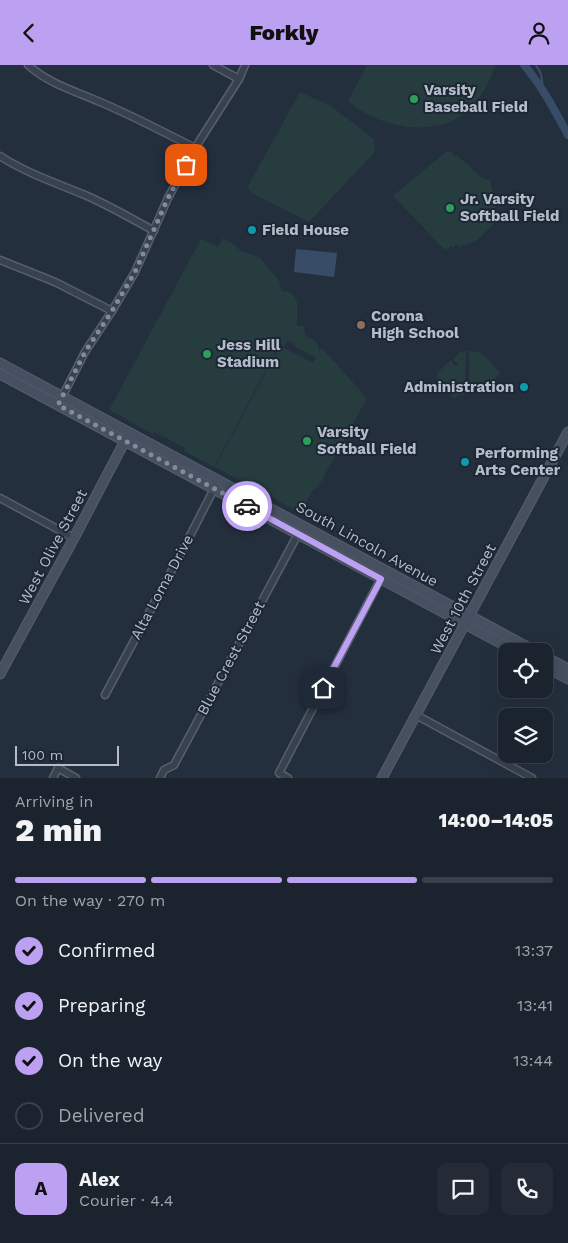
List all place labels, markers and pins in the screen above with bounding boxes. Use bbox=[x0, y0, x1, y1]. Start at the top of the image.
place label: Varsity Baseball Field bbox=[424, 81, 528, 116]
marker: Varsity Baseball Field bbox=[408, 93, 420, 105]
pin bbox=[165, 144, 207, 186]
place label: Jr. Varsity Softball Field bbox=[460, 190, 560, 225]
marker: Jr. Varsity Softball Field bbox=[444, 202, 456, 214]
place label: Field House bbox=[262, 221, 349, 239]
marker: Field House bbox=[246, 224, 258, 236]
place label: Corona High School bbox=[371, 307, 459, 342]
marker: Corona High School bbox=[355, 319, 367, 331]
place label: Jess Hill Stadium bbox=[217, 336, 281, 371]
marker: Jess Hill Stadium bbox=[201, 348, 213, 360]
place label: Administration bbox=[404, 378, 514, 396]
marker: Administration bbox=[518, 381, 530, 393]
place label: Varsity Softball Field bbox=[317, 423, 417, 458]
marker: Varsity Softball Field bbox=[301, 435, 313, 447]
place label: Performing Arts Center bbox=[475, 444, 561, 479]
marker: Performing Arts Center bbox=[459, 456, 471, 468]
pin bbox=[302, 667, 344, 709]

